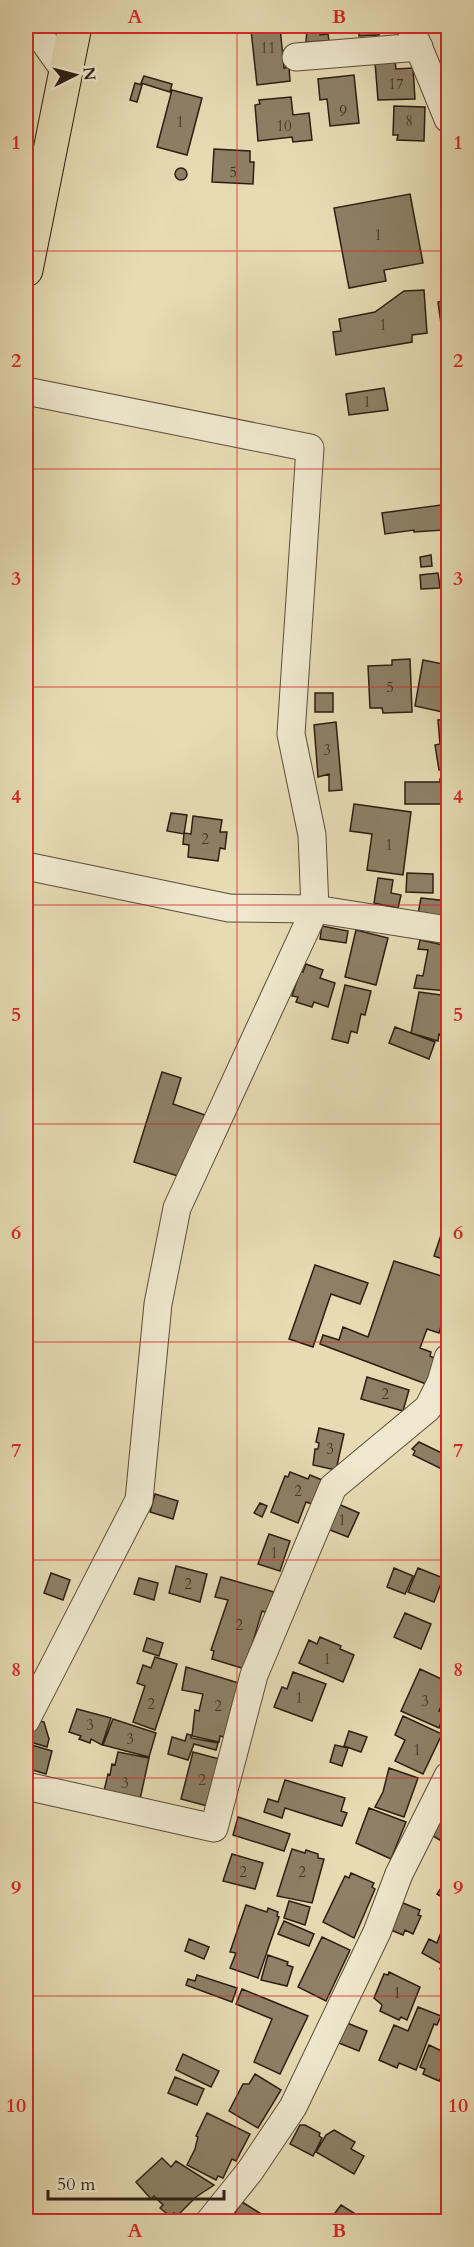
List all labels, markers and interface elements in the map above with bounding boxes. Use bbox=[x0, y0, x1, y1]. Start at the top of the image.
text: A bbox=[127, 3, 143, 30]
text: B bbox=[332, 3, 346, 30]
house number: 11 bbox=[260, 38, 276, 58]
north arrow bbox=[45, 45, 105, 105]
text: N bbox=[77, 65, 101, 82]
house number: 17 bbox=[388, 74, 404, 94]
house number: 9 bbox=[339, 101, 347, 121]
house number: 8 bbox=[405, 111, 413, 131]
house number: 1 bbox=[176, 112, 184, 132]
house number: 10 bbox=[276, 116, 292, 136]
text: 1 bbox=[11, 129, 21, 156]
text: 1 bbox=[453, 129, 463, 156]
house number: 5 bbox=[229, 162, 237, 182]
house number: 1 bbox=[374, 225, 382, 245]
house number: 1 bbox=[379, 315, 387, 335]
text: 2 bbox=[11, 347, 21, 374]
text: 2 bbox=[453, 347, 463, 374]
house number: 1 bbox=[363, 392, 371, 412]
text: 3 bbox=[11, 565, 21, 592]
text: 3 bbox=[453, 565, 463, 592]
house number: 5 bbox=[386, 677, 394, 697]
house number: 3 bbox=[323, 740, 331, 760]
text: 4 bbox=[11, 783, 21, 810]
text: 4 bbox=[453, 783, 463, 810]
house number: 2 bbox=[201, 829, 209, 849]
house number: 1 bbox=[385, 835, 393, 855]
text: 5 bbox=[11, 1001, 21, 1028]
text: 5 bbox=[453, 1001, 463, 1028]
text: 6 bbox=[11, 1219, 21, 1246]
text: 6 bbox=[453, 1219, 463, 1246]
house number: 2 bbox=[381, 1384, 389, 1404]
text: 7 bbox=[11, 1437, 21, 1464]
text: 7 bbox=[453, 1437, 463, 1464]
house number: 3 bbox=[326, 1439, 334, 1459]
house number: 2 bbox=[294, 1481, 302, 1501]
house number: 1 bbox=[338, 1510, 346, 1530]
house number: 1 bbox=[270, 1543, 278, 1563]
house number: 2 bbox=[184, 1574, 192, 1594]
house number: 2 bbox=[235, 1615, 243, 1635]
house number: 1 bbox=[323, 1649, 331, 1669]
text: 8 bbox=[11, 1656, 21, 1683]
text: 8 bbox=[453, 1656, 463, 1683]
house number: 1 bbox=[295, 1688, 303, 1708]
house number: 3 bbox=[421, 1691, 429, 1711]
house number: 2 bbox=[147, 1694, 155, 1714]
house number: 2 bbox=[214, 1696, 222, 1716]
house number: 3 bbox=[86, 1715, 94, 1735]
house number: 3 bbox=[126, 1729, 134, 1749]
house number: 1 bbox=[413, 1740, 421, 1760]
house number: 2 bbox=[198, 1770, 206, 1790]
house number: 3 bbox=[121, 1773, 129, 1793]
house number: 2 bbox=[239, 1862, 247, 1882]
house number: 2 bbox=[298, 1862, 306, 1882]
text: 9 bbox=[11, 1874, 21, 1901]
text: 9 bbox=[453, 1874, 463, 1901]
house number: 1 bbox=[393, 1983, 401, 2003]
text: 10 bbox=[6, 2092, 26, 2119]
text: 10 bbox=[448, 2092, 468, 2119]
scale bar bbox=[48, 2163, 224, 2201]
text: 50 m bbox=[57, 2172, 96, 2197]
text: A bbox=[127, 2217, 143, 2244]
text: B bbox=[332, 2217, 346, 2244]

